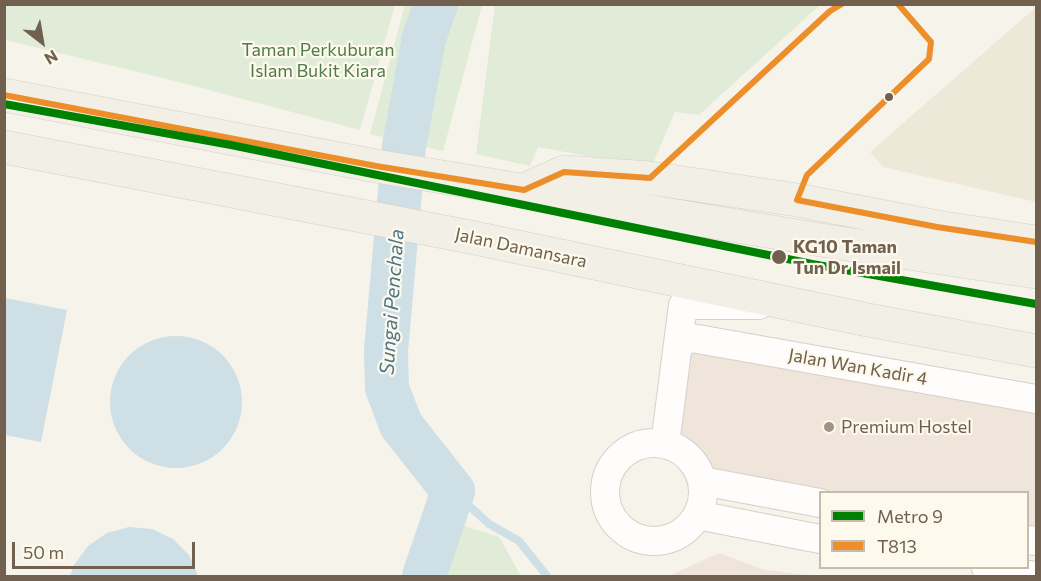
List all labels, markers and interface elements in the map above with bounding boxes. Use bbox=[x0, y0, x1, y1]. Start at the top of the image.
north arrow bbox=[12, 12, 72, 72]
park label: Taman Perkuburan Islam Bukit Kiara bbox=[241, 39, 395, 82]
text: N bbox=[41, 47, 62, 69]
unlabelled marker bbox=[883, 91, 895, 103]
street label: Jalan Damansara bbox=[453, 223, 589, 273]
water label: Sungai Penchala bbox=[375, 228, 409, 376]
place label: KG10 Taman Tun Dr Ismail bbox=[793, 236, 901, 278]
marker: KG10 Taman Tun Dr Ismail bbox=[770, 248, 788, 266]
street label: Jalan Wan Kadir 4 bbox=[787, 344, 929, 390]
place label: Premium Hostel bbox=[841, 416, 972, 438]
marker: Premium Hostel bbox=[822, 420, 836, 434]
legend bbox=[819, 491, 1029, 569]
text: Metro 9 bbox=[877, 505, 943, 527]
scale bar bbox=[15, 530, 198, 568]
text: T813 bbox=[877, 535, 917, 557]
text: 50 m bbox=[23, 541, 64, 563]

